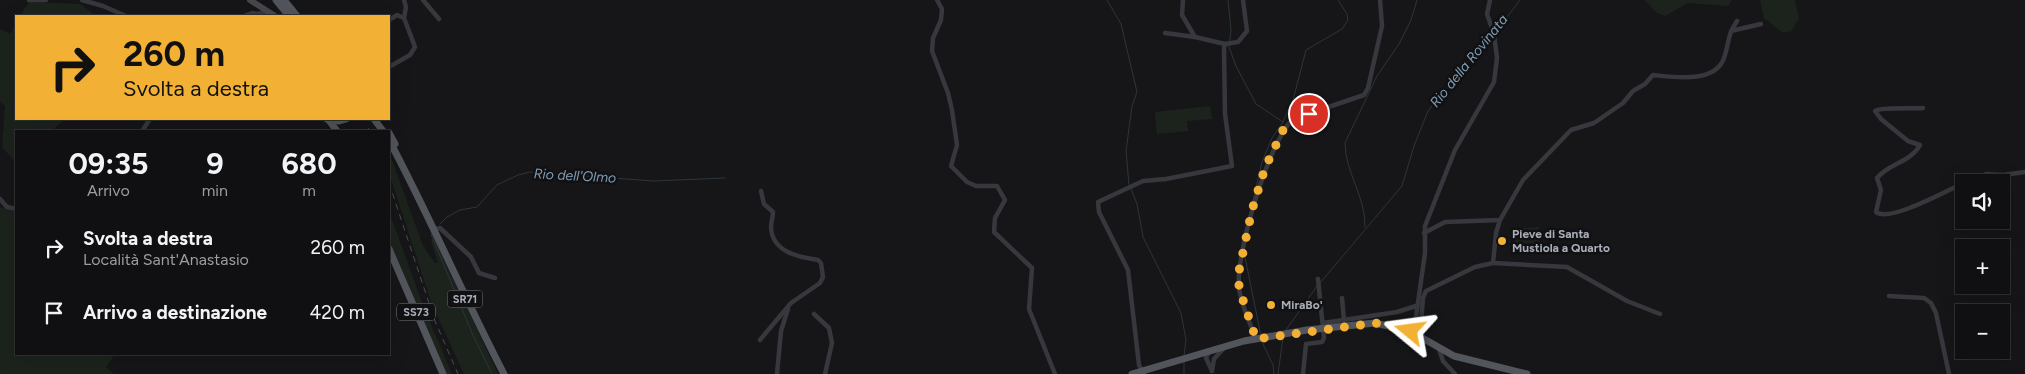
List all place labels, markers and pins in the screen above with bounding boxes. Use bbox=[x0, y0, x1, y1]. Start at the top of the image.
pin bbox=[1288, 93, 1330, 135]
place label: Pieve di Santa Mustiola a Quarto bbox=[1512, 227, 1610, 255]
marker: Pieve di Santa Mustiola a Quarto bbox=[1496, 235, 1508, 247]
place label: MiraBo' bbox=[1281, 298, 1323, 312]
marker: MiraBo' bbox=[1265, 299, 1277, 311]

